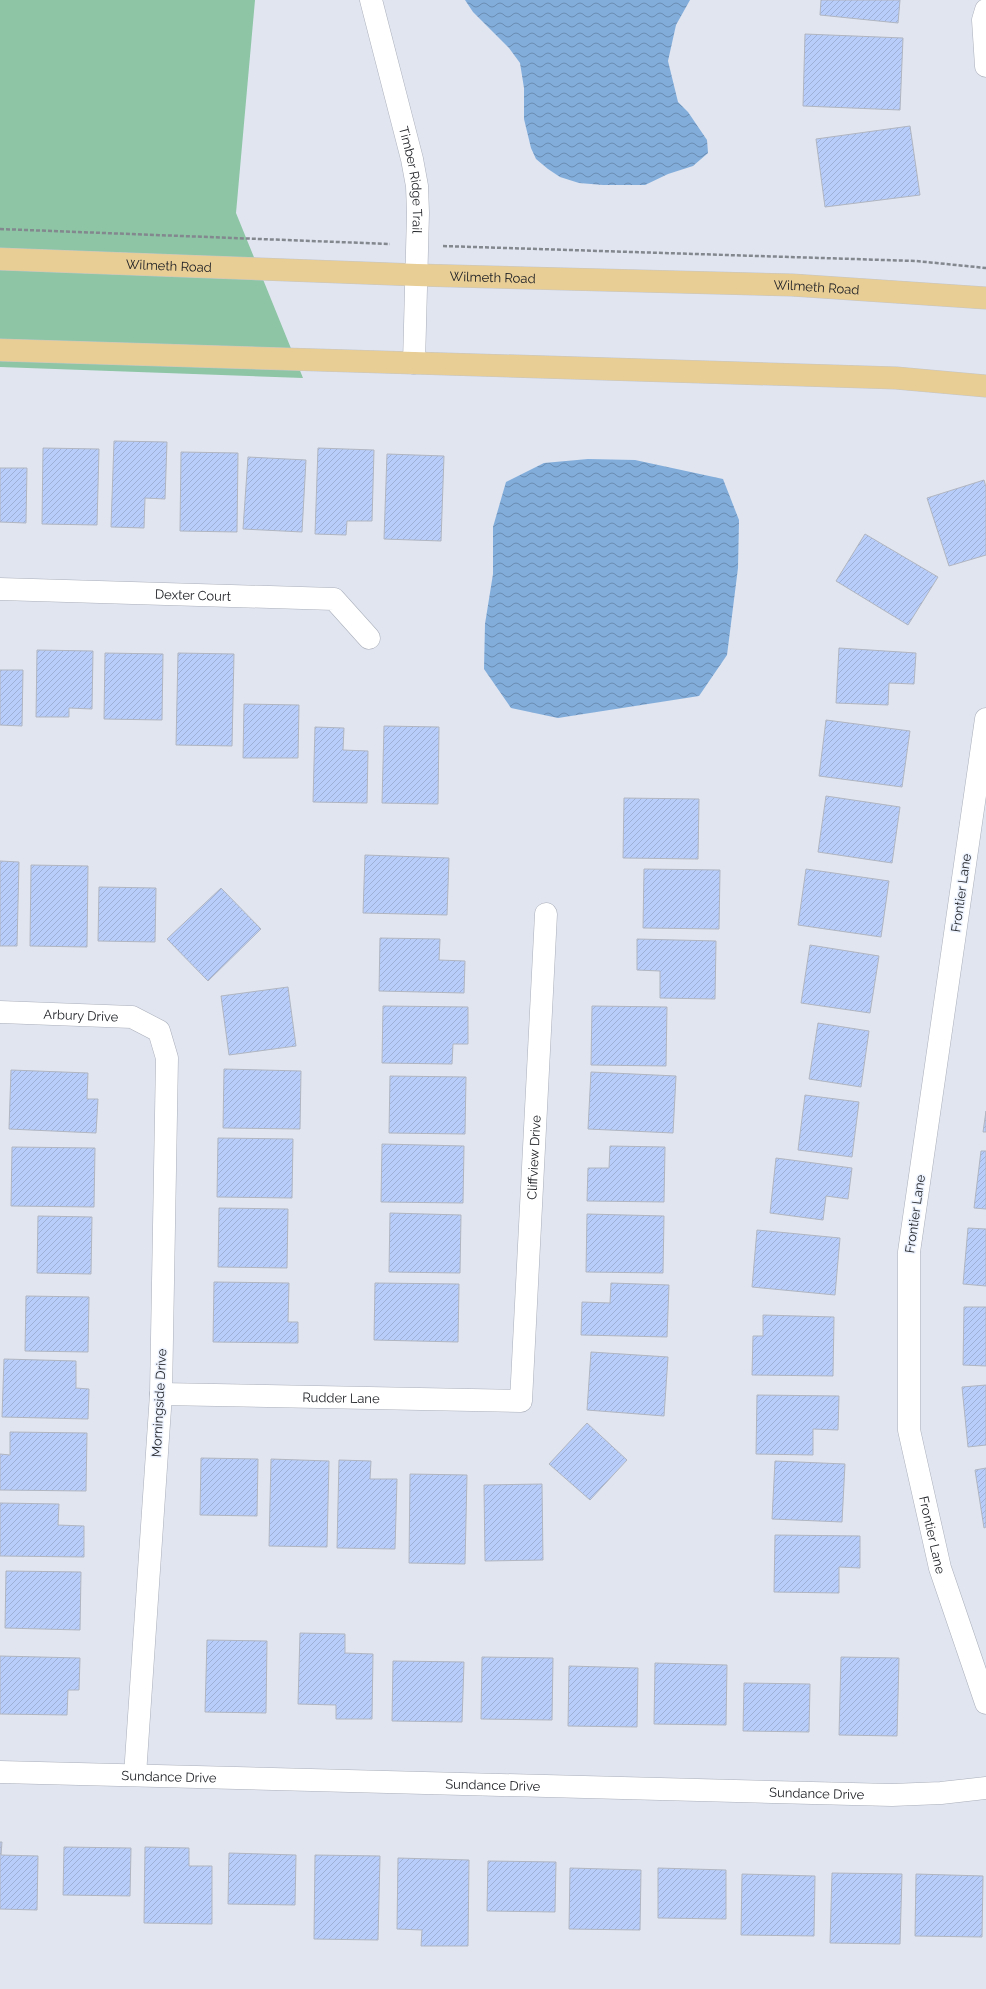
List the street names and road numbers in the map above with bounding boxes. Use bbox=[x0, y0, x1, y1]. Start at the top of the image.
street label: Timber Ridge Trail bbox=[396, 125, 426, 234]
street label: Wilmeth Road bbox=[126, 256, 212, 275]
street label: Wilmeth Road bbox=[449, 268, 536, 286]
street label: Wilmeth Road bbox=[773, 277, 860, 297]
street label: Dexter Court bbox=[155, 586, 232, 603]
street label: Frontier Lane bbox=[948, 852, 974, 933]
street label: Arbury Drive bbox=[43, 1006, 119, 1024]
street label: Cliffview Drive bbox=[524, 1114, 543, 1200]
street label: Frontier Lane bbox=[902, 1173, 928, 1254]
street label: Morningside Drive bbox=[149, 1348, 169, 1458]
street label: Rudder Lane bbox=[302, 1389, 380, 1406]
street label: Frontier Lane bbox=[917, 1495, 949, 1576]
street label: Sundance Drive bbox=[121, 1768, 217, 1785]
street label: Sundance Drive bbox=[445, 1776, 541, 1793]
street label: Sundance Drive bbox=[769, 1784, 865, 1802]

